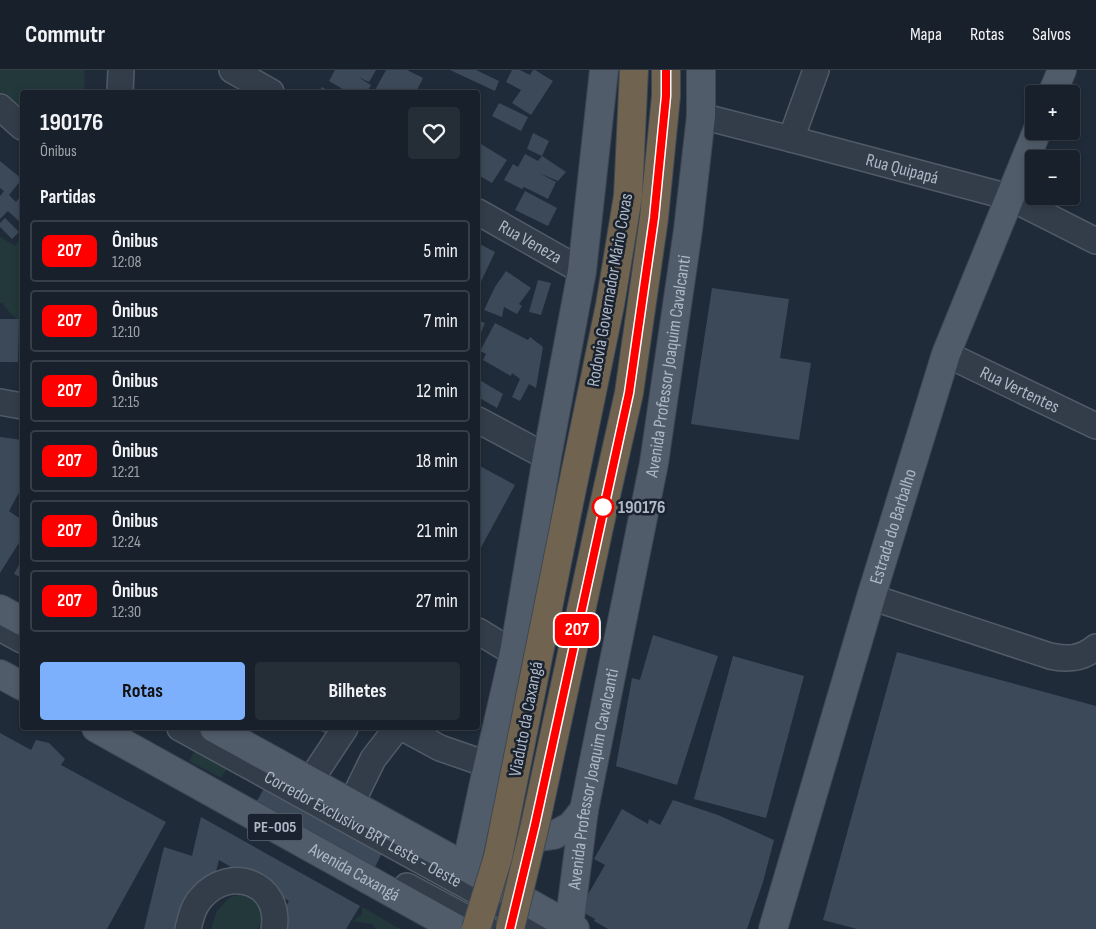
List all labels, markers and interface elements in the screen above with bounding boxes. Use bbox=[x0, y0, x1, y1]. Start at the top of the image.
text: Commutr bbox=[25, 20, 105, 49]
text: Mapa bbox=[910, 24, 942, 45]
text: Rotas bbox=[970, 24, 1004, 45]
text: Salvos bbox=[1032, 24, 1071, 45]
map controls bbox=[1025, 85, 1080, 205]
button: + bbox=[1025, 85, 1080, 140]
button: heart bbox=[408, 107, 460, 159]
text: 190176 bbox=[40, 108, 103, 137]
text: Ônibus bbox=[40, 142, 77, 161]
street label: Rua Quipapá bbox=[864, 149, 941, 188]
button: − bbox=[1025, 150, 1080, 205]
text: Partidas bbox=[40, 186, 96, 209]
street label: Rodovia Governador Mário Covas bbox=[583, 192, 637, 388]
street label: Rua Veneza bbox=[495, 215, 565, 268]
text: Ônibus bbox=[112, 230, 158, 253]
text: 207 bbox=[57, 240, 82, 261]
text: 5 min bbox=[423, 240, 458, 263]
text: 12:08 bbox=[112, 253, 142, 272]
street label: Avenida Professor Joaquim Cavalcanti bbox=[641, 254, 695, 480]
text: Ônibus bbox=[112, 300, 158, 323]
text: 207 bbox=[57, 310, 82, 331]
text: 7 min bbox=[424, 310, 458, 333]
text: 12:10 bbox=[112, 323, 140, 342]
street label: Rua Vertentes bbox=[977, 362, 1063, 417]
text: Ônibus bbox=[112, 370, 158, 393]
text: 207 bbox=[57, 380, 82, 401]
text: 12 min bbox=[416, 380, 458, 403]
text: 12:15 bbox=[112, 393, 139, 412]
text: Ônibus bbox=[112, 440, 158, 463]
text: 207 bbox=[57, 450, 82, 471]
text: 18 min bbox=[416, 450, 458, 473]
text: 12:21 bbox=[112, 463, 140, 482]
street label: Estrada do Barbalho bbox=[865, 466, 920, 587]
marker: 190176 bbox=[592, 496, 614, 518]
place label: 190176 bbox=[618, 497, 665, 518]
text: Ônibus bbox=[112, 510, 158, 533]
text: 207 bbox=[57, 520, 82, 541]
text: 21 min bbox=[417, 520, 458, 543]
text: 12:24 bbox=[112, 533, 141, 552]
text: Ônibus bbox=[112, 580, 158, 603]
text: 207 bbox=[57, 590, 82, 611]
text: 27 min bbox=[416, 590, 458, 613]
text: 12:30 bbox=[112, 603, 141, 622]
line badge: 207 bbox=[548, 614, 606, 646]
text: 207 bbox=[565, 619, 589, 640]
street label: Viaduto da Caxangá bbox=[505, 660, 547, 778]
button: Rotas bbox=[40, 662, 245, 720]
button: Bilhetes bbox=[255, 662, 460, 720]
street label: Avenida Professor Joaquim Cavalcanti bbox=[563, 667, 623, 892]
street label: Corredor Exclusivo BRT Leste - Oeste bbox=[261, 766, 465, 892]
road number: PE-005 bbox=[248, 814, 302, 840]
street label: Avenida Caxangá bbox=[305, 838, 404, 906]

